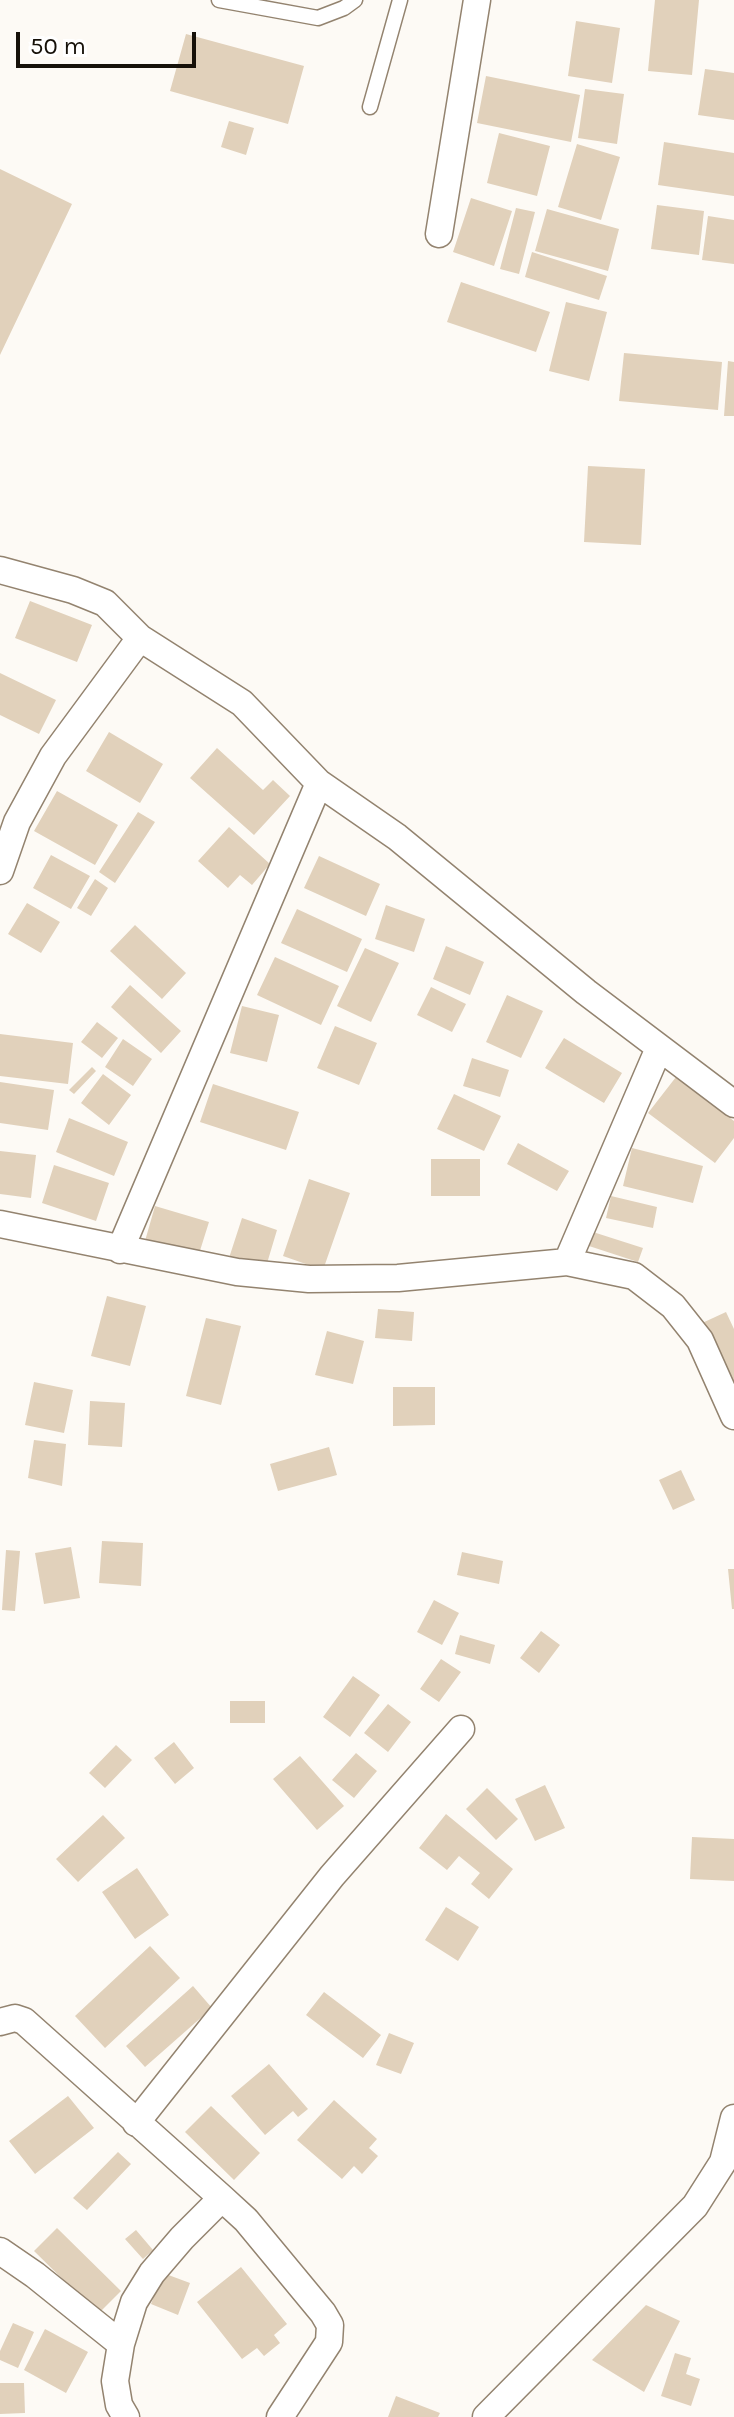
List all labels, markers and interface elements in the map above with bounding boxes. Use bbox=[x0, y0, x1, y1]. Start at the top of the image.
scale bar bbox=[20, 16, 200, 66]
text: 50 m bbox=[30, 32, 86, 60]

